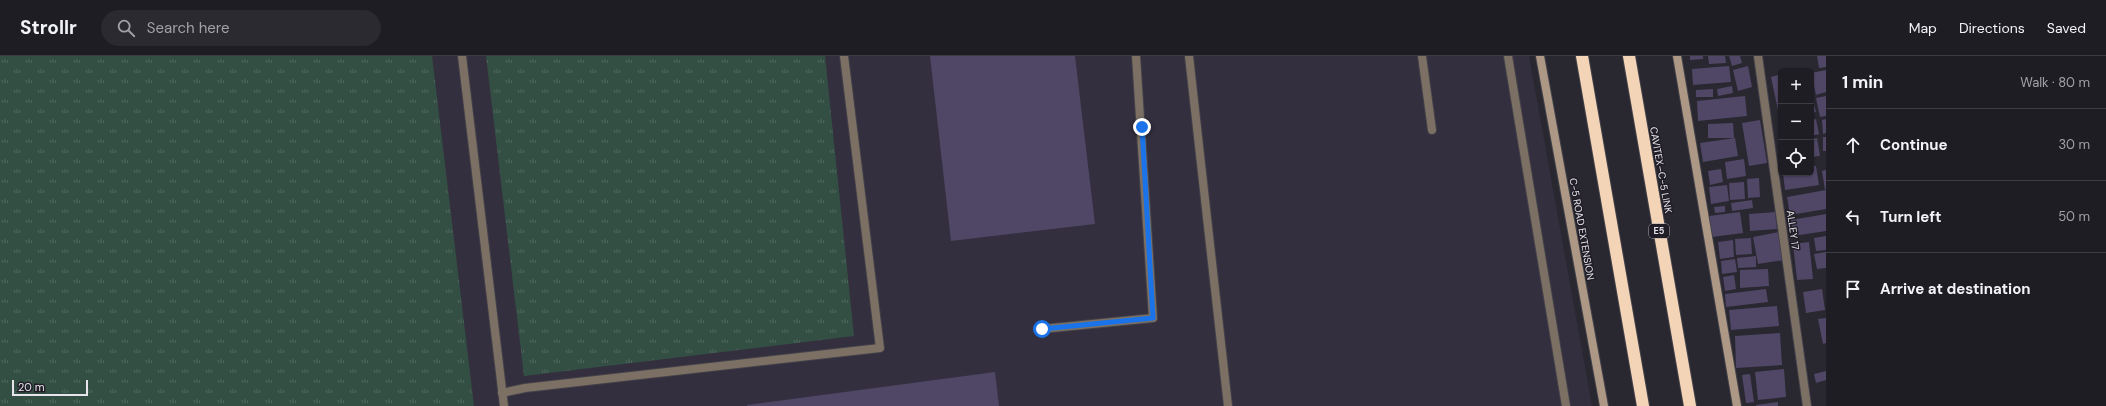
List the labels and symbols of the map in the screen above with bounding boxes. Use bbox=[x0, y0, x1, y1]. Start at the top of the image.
route end bbox=[1133, 118, 1151, 136]
street label: CAVITEX–C-5 LINK bbox=[1647, 126, 1675, 214]
street label: C-5 ROAD EXTENSION bbox=[1567, 177, 1597, 281]
street label: ALLEY 17 bbox=[1784, 209, 1802, 251]
road number: E5 bbox=[1649, 224, 1669, 238]
route start bbox=[1033, 320, 1051, 338]
scale bar bbox=[12, 378, 88, 397]

